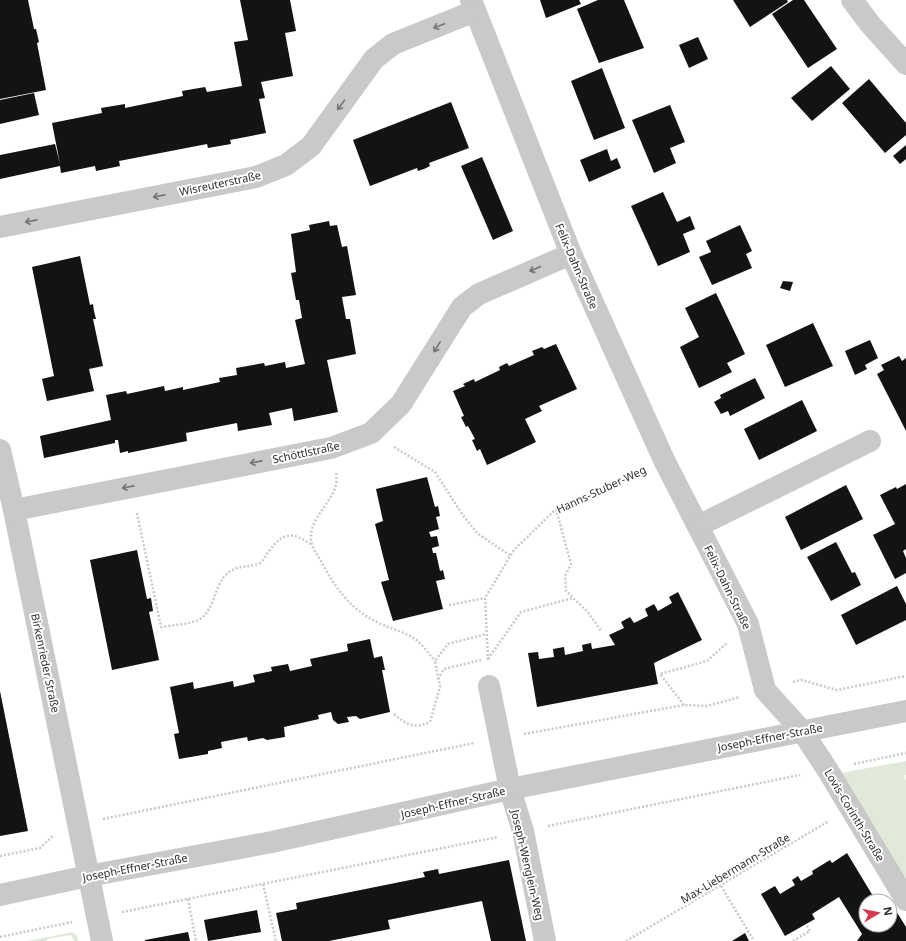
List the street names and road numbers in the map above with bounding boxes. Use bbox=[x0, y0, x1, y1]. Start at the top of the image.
street label: Wisreuterstraße bbox=[178, 167, 262, 199]
street label: Felix-Dahn-Straße bbox=[552, 221, 602, 311]
street label: Schöttlstraße bbox=[271, 438, 341, 466]
street label: Hanns-Stuber-Weg bbox=[554, 462, 648, 516]
street label: Felix-Dahn-Straße bbox=[701, 542, 755, 632]
street label: Birkenrieder Straße bbox=[28, 612, 64, 714]
street label: Joseph-Effner-Straße bbox=[715, 719, 824, 755]
street label: Lovis-Corinth-Straße bbox=[821, 766, 889, 864]
street label: Joseph-Effner-Straße bbox=[398, 783, 507, 822]
street label: Joseph-Wenglein-Weg bbox=[508, 807, 548, 922]
street label: Max-Liebermann-Straße bbox=[678, 829, 792, 907]
street label: Joseph-Effner-Straße bbox=[80, 849, 189, 885]

